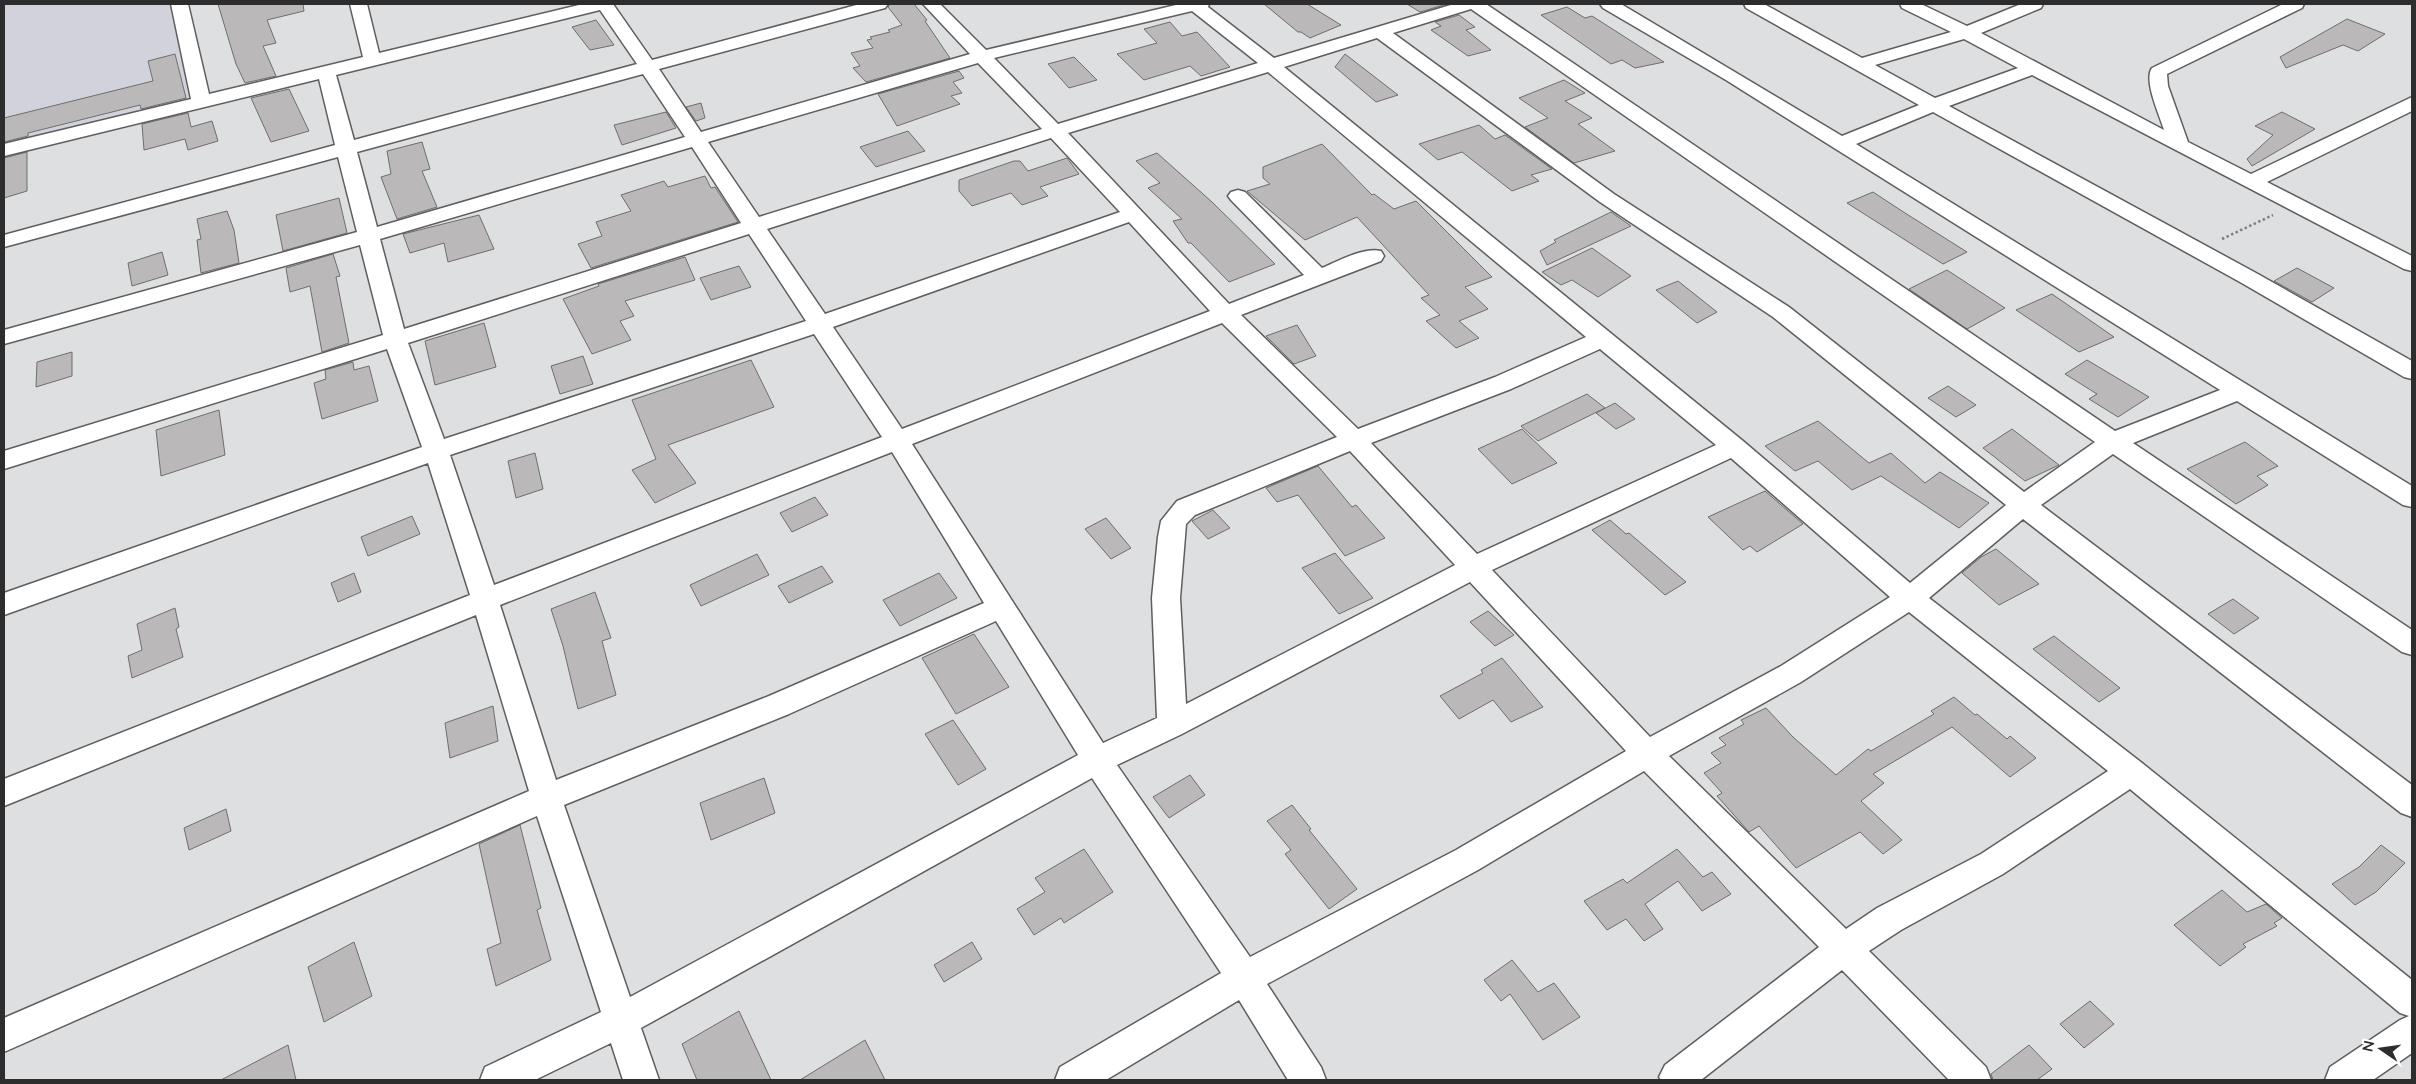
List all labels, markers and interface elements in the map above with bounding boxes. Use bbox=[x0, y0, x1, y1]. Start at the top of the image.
north arrow bbox=[2356, 1024, 2406, 1074]
text: N bbox=[2358, 1039, 2377, 1053]

